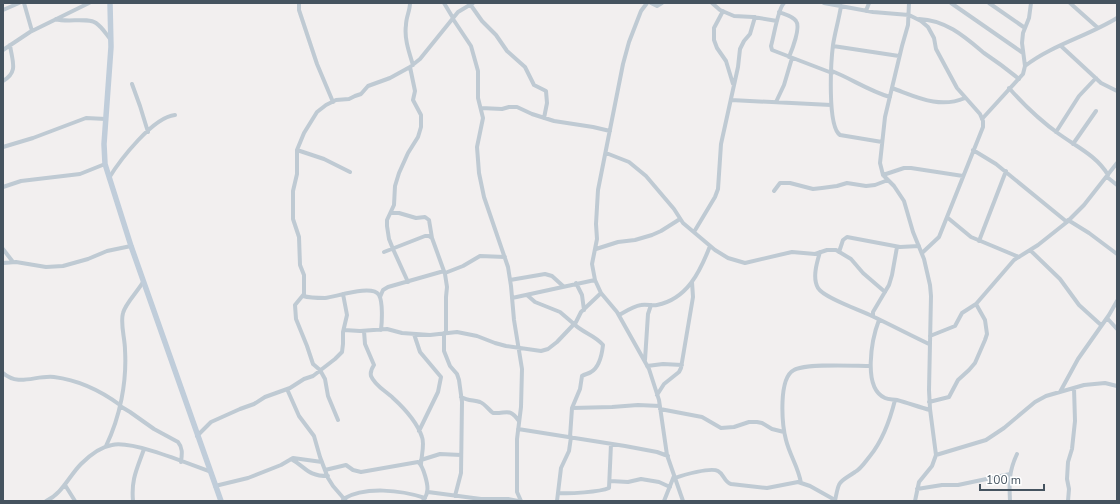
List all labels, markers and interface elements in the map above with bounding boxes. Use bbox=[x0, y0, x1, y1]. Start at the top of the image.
scale bar bbox=[980, 466, 1044, 492]
text: 100 m bbox=[986, 472, 1021, 488]

